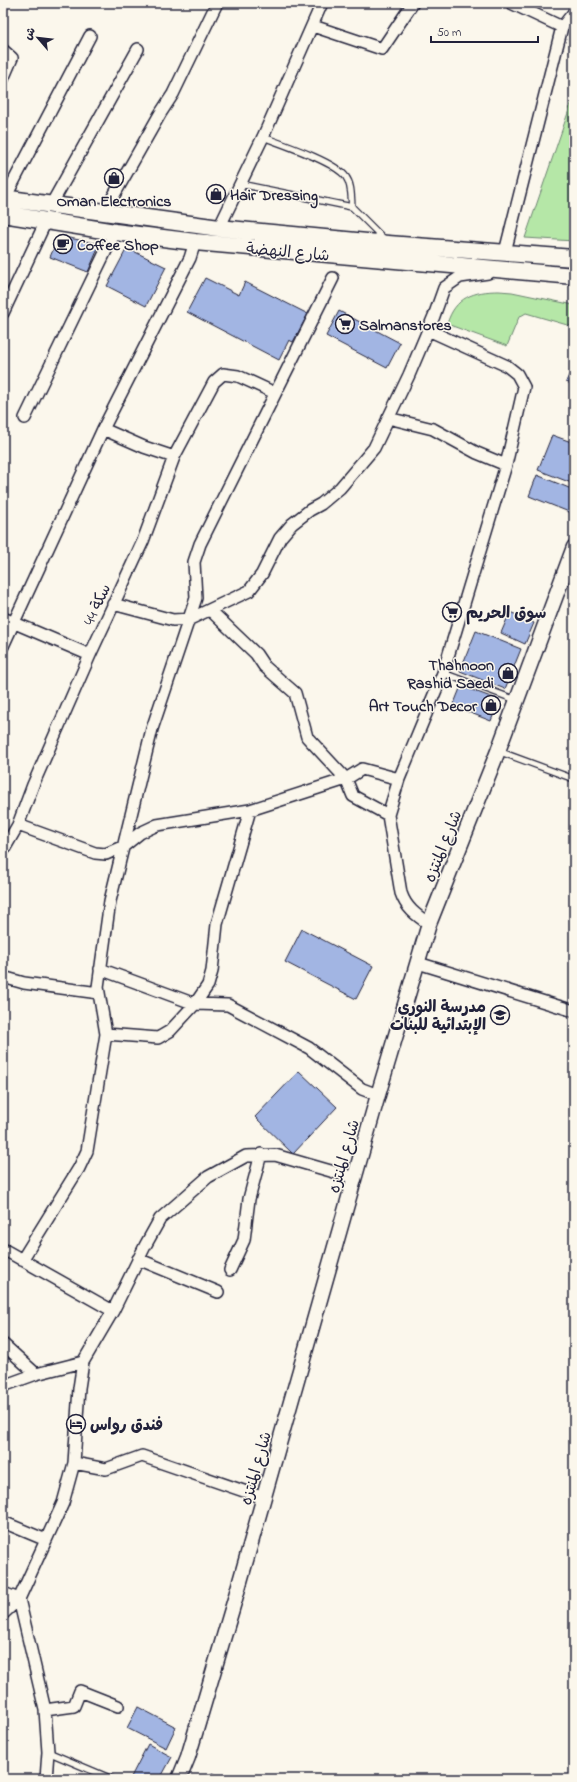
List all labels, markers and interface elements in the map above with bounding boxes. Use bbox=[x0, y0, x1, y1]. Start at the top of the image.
north arrow bbox=[18, 18, 58, 58]
scale bar bbox=[431, 18, 538, 44]
text: 50 m bbox=[437, 24, 461, 42]
text: ش bbox=[20, 25, 40, 43]
shop icon: Oman Electronics bbox=[103, 167, 125, 189]
shop icon: Hair Dressing bbox=[205, 183, 227, 205]
place label: Hair Dressing bbox=[230, 184, 318, 209]
place label: Oman Electronics bbox=[57, 190, 171, 214]
cafe icon: Coffee Shop bbox=[52, 233, 74, 255]
place label: Coffee Shop bbox=[77, 234, 159, 258]
street label: شارع النهضة bbox=[245, 237, 331, 269]
supermarket icon: Salmanstores bbox=[334, 313, 356, 335]
place label: Salmanstores bbox=[359, 314, 452, 338]
street label: سكة 44 bbox=[78, 580, 118, 630]
supermarket icon: سوق الحريم bbox=[441, 601, 463, 623]
place label: سوق الحريم bbox=[466, 602, 546, 626]
place label: Thahnoon Rashid Saedi bbox=[406, 654, 494, 696]
shop icon: Thahnoon Rashid Saedi bbox=[497, 662, 519, 684]
shop icon: Art Touch Decor bbox=[480, 694, 502, 716]
place label: Art Touch Decor bbox=[369, 695, 478, 719]
street label: شارع المنتزه bbox=[419, 807, 469, 886]
place label: مدرسة النوري الإبتدائية للبنات bbox=[390, 996, 486, 1038]
school or university icon: مدرسة النوري الإبتدائية للبنات bbox=[489, 1004, 511, 1026]
street label: شارع المنتزه bbox=[323, 1117, 367, 1196]
hotel icon: فندق رواس bbox=[65, 1413, 87, 1435]
place label: فندق رواس bbox=[90, 1414, 163, 1438]
street label: شارع المنتزه bbox=[235, 1429, 279, 1508]

